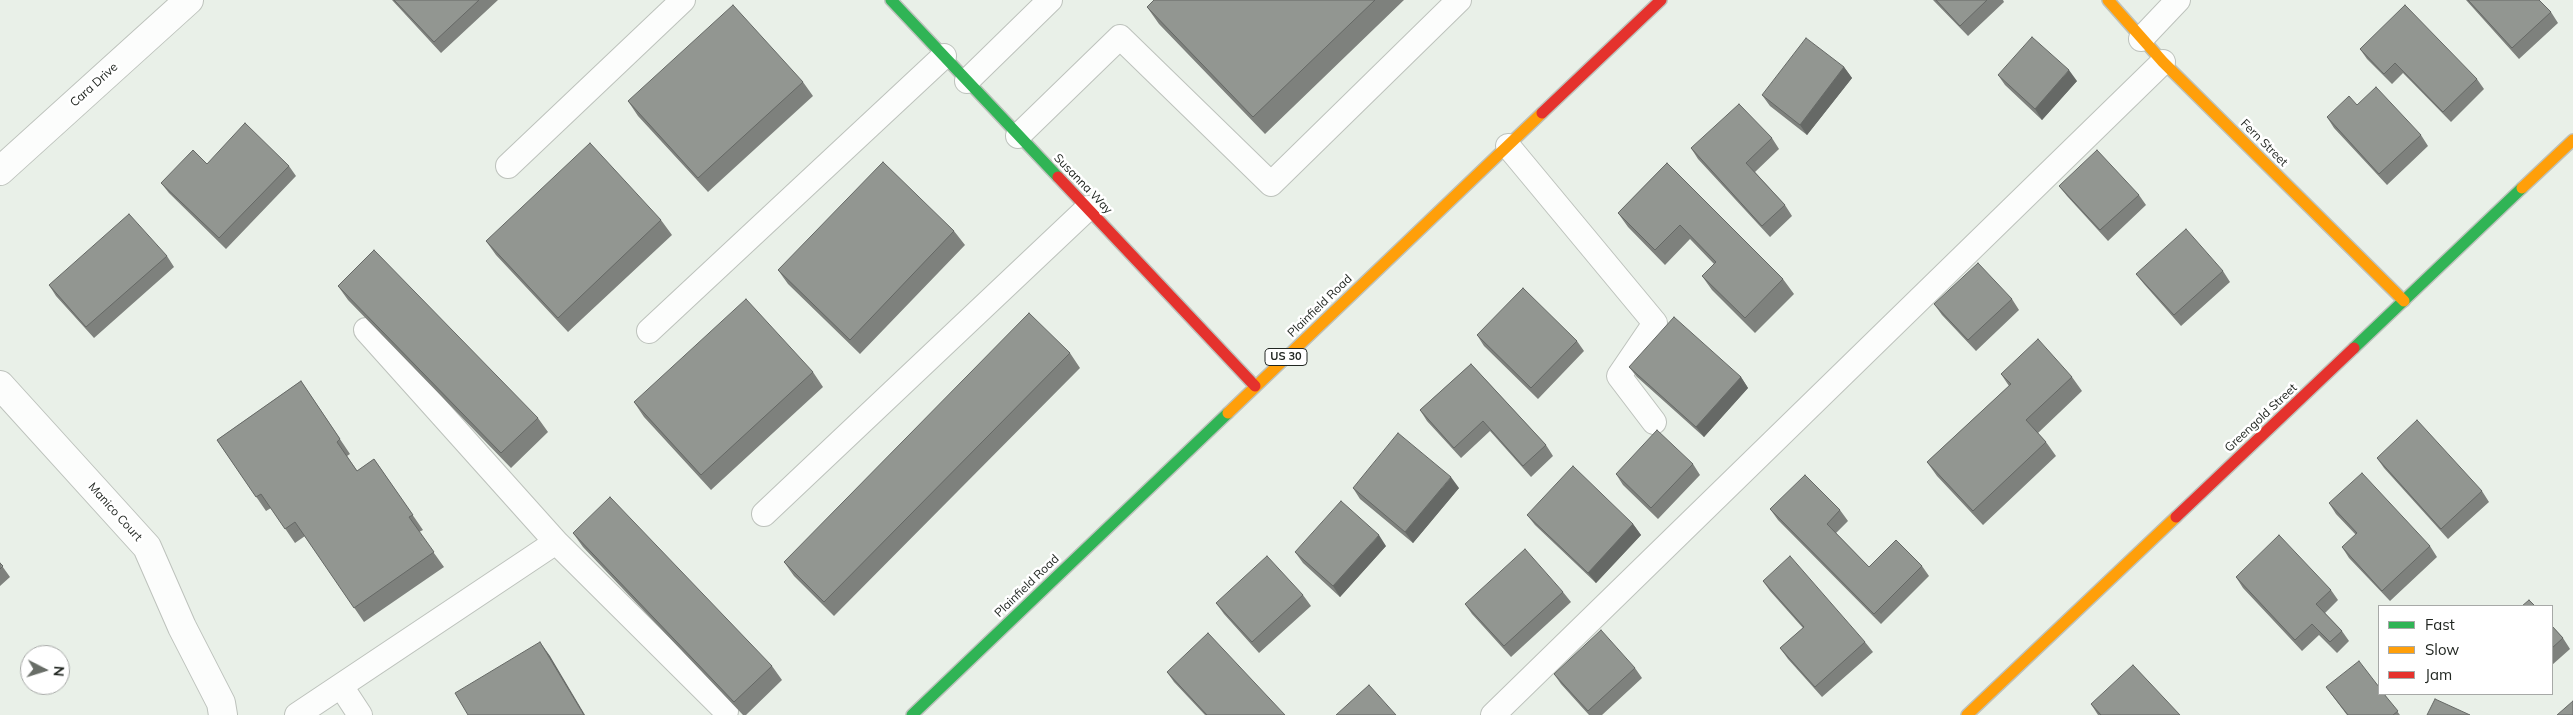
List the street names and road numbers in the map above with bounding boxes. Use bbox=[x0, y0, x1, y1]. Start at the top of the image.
street label: Cara Drive bbox=[67, 60, 121, 110]
street label: Fern Street bbox=[2237, 116, 2291, 170]
street label: Susanna Way bbox=[1051, 151, 1115, 217]
street label: Plainfield Road bbox=[1285, 272, 1355, 340]
road number: US 30 bbox=[1265, 348, 1307, 366]
street label: Greengold Street bbox=[2222, 381, 2300, 455]
street label: Manico Court bbox=[85, 480, 145, 544]
street label: Plainfield Road bbox=[992, 552, 1062, 620]

